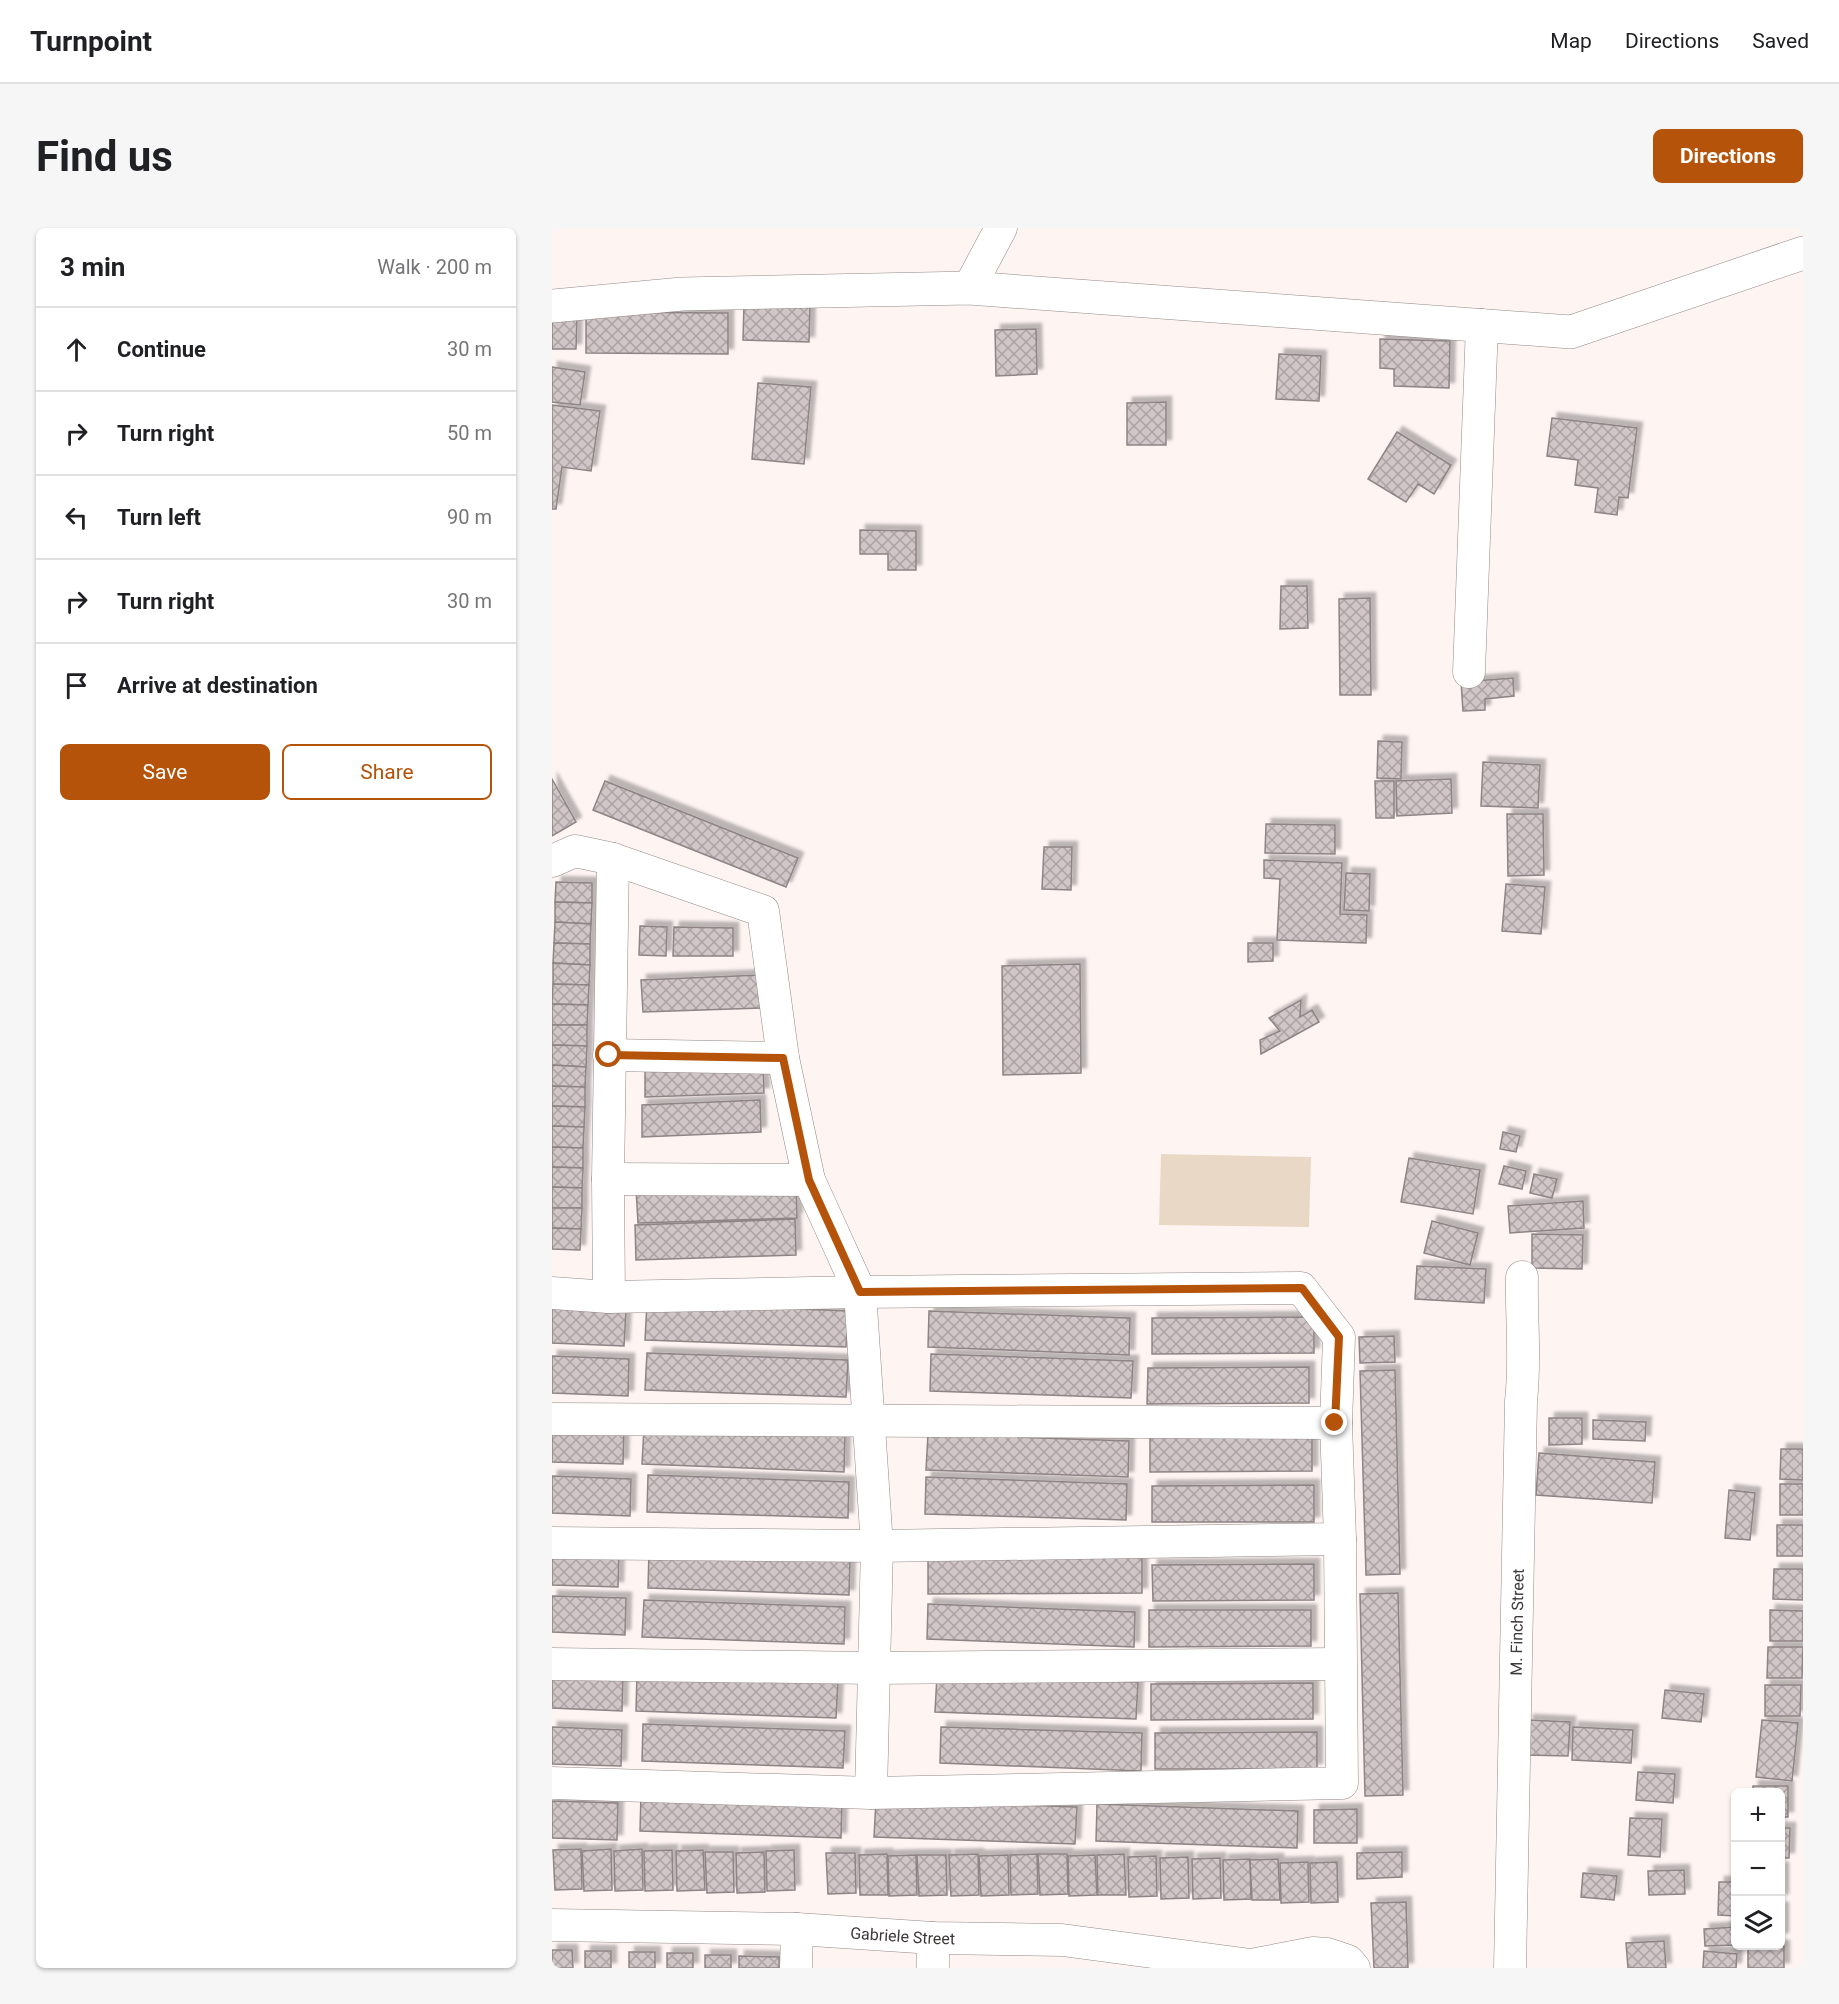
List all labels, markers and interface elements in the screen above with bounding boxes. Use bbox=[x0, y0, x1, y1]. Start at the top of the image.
text: Turnpoint bbox=[30, 25, 152, 58]
text: Map bbox=[1550, 29, 1592, 53]
text: Directions bbox=[1625, 29, 1719, 53]
text: Saved bbox=[1752, 29, 1809, 53]
button: Directions bbox=[1653, 129, 1803, 183]
text: Find us bbox=[36, 132, 173, 181]
text: 3 min bbox=[60, 252, 125, 282]
text: Walk · 200 m bbox=[377, 255, 492, 279]
icon: ahead bbox=[60, 333, 93, 366]
text: Continue bbox=[117, 337, 206, 362]
text: 30 m bbox=[447, 337, 492, 361]
icon: right bbox=[60, 417, 93, 450]
text: Turn right bbox=[117, 421, 214, 446]
text: 50 m bbox=[447, 421, 492, 445]
icon: left bbox=[60, 501, 93, 534]
text: Turn left bbox=[117, 505, 201, 530]
text: 90 m bbox=[447, 505, 492, 529]
icon: right bbox=[60, 585, 93, 618]
text: Turn right bbox=[117, 589, 214, 614]
text: 30 m bbox=[447, 589, 492, 613]
icon: arrive bbox=[60, 669, 93, 702]
text: Arrive at destination bbox=[117, 673, 318, 698]
button: Save bbox=[60, 744, 270, 800]
button: Share bbox=[282, 744, 492, 800]
route start bbox=[595, 1041, 621, 1067]
route end bbox=[1321, 1409, 1347, 1435]
street label: M. Finch Street bbox=[1506, 1568, 1527, 1676]
map controls bbox=[1731, 1788, 1785, 1950]
button: + bbox=[1731, 1788, 1785, 1842]
button: − bbox=[1731, 1842, 1785, 1896]
button: layers bbox=[1731, 1896, 1785, 1950]
street label: Gabriele Street bbox=[850, 1923, 955, 1948]

